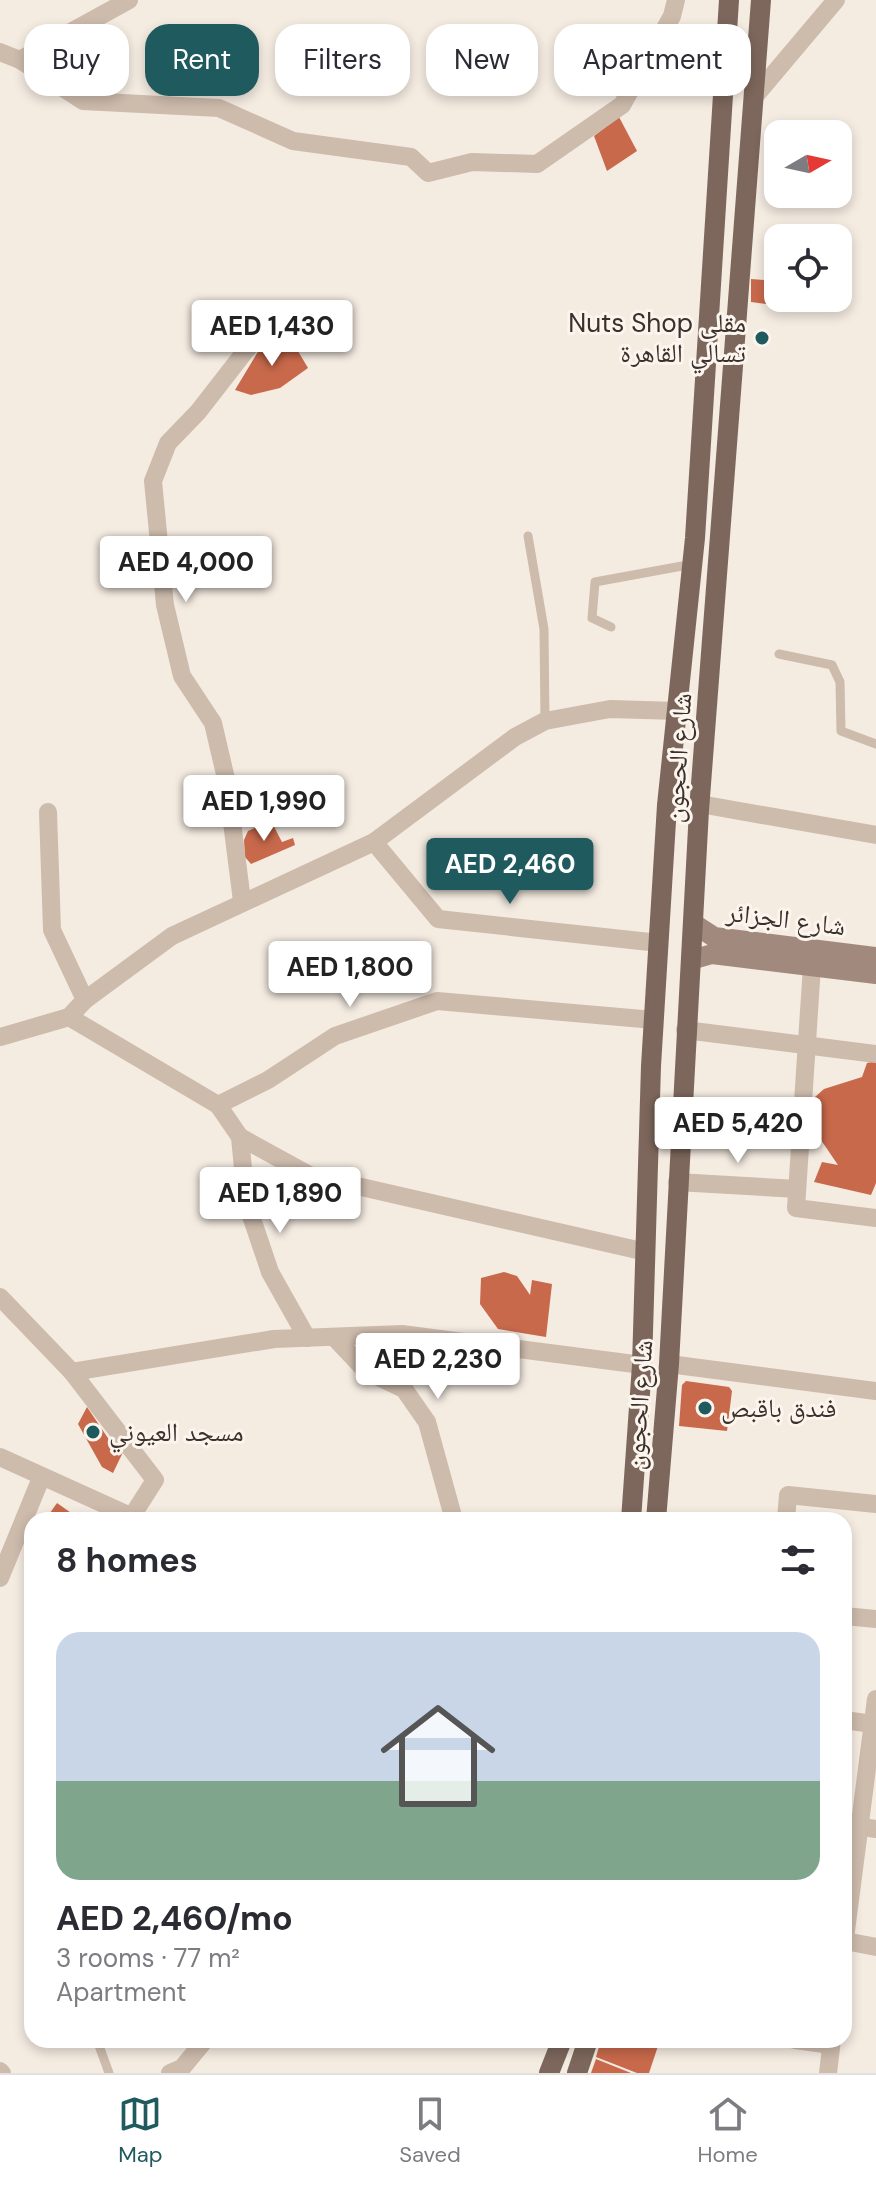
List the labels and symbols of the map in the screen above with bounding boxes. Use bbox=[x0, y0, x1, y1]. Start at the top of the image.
north arrow bbox=[764, 120, 852, 208]
pin: AED 1,430 bbox=[180, 300, 364, 368]
place label: Nuts Shop مقلى تسالي القاهرة bbox=[568, 306, 746, 374]
marker: Nuts Shop مقلى تسالي القاهرة bbox=[753, 329, 771, 347]
pin: AED 4,000 bbox=[94, 536, 278, 604]
street label: شارع الحجون bbox=[657, 692, 699, 824]
pin: AED 1,990 bbox=[172, 775, 356, 843]
pin: AED 2,460 bbox=[418, 838, 602, 906]
street label: شارع الجزائر bbox=[724, 895, 847, 943]
pin: AED 1,800 bbox=[258, 941, 442, 1009]
pin: AED 5,420 bbox=[646, 1097, 830, 1165]
pin: AED 1,890 bbox=[188, 1167, 372, 1235]
pin: AED 2,230 bbox=[346, 1333, 530, 1401]
street label: شارع الحجون bbox=[618, 1339, 660, 1471]
place label: فندق باقبص bbox=[721, 1391, 836, 1425]
marker: فندق باقبص bbox=[696, 1399, 714, 1417]
place label: مسجد العيوني bbox=[109, 1415, 244, 1453]
marker: مسجد العيوني bbox=[84, 1423, 102, 1441]

